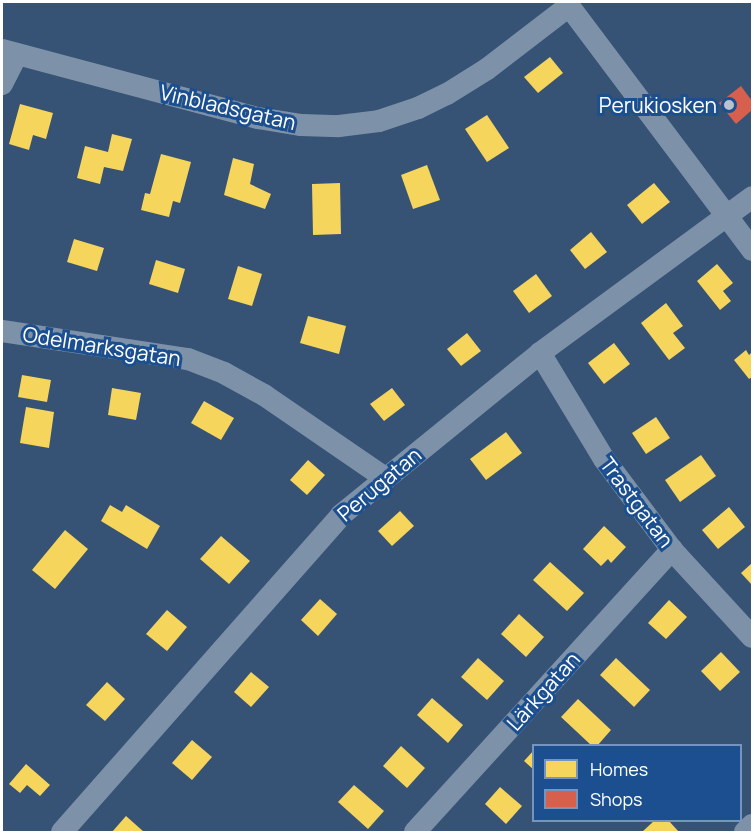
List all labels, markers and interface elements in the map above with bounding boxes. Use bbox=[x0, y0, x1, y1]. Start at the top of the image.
street label: Vinbladsgatan bbox=[158, 79, 298, 135]
place label: Perukiosken bbox=[599, 92, 717, 118]
marker: Perukiosken bbox=[722, 98, 736, 112]
street label: Odelmarksgatan bbox=[21, 321, 183, 371]
street label: Perugatan bbox=[332, 442, 426, 526]
street label: Trastgatan bbox=[595, 452, 679, 552]
street label: Lärkgatan bbox=[501, 647, 585, 735]
legend bbox=[532, 744, 742, 822]
text: Homes bbox=[590, 757, 648, 781]
text: Shops bbox=[590, 787, 642, 811]

